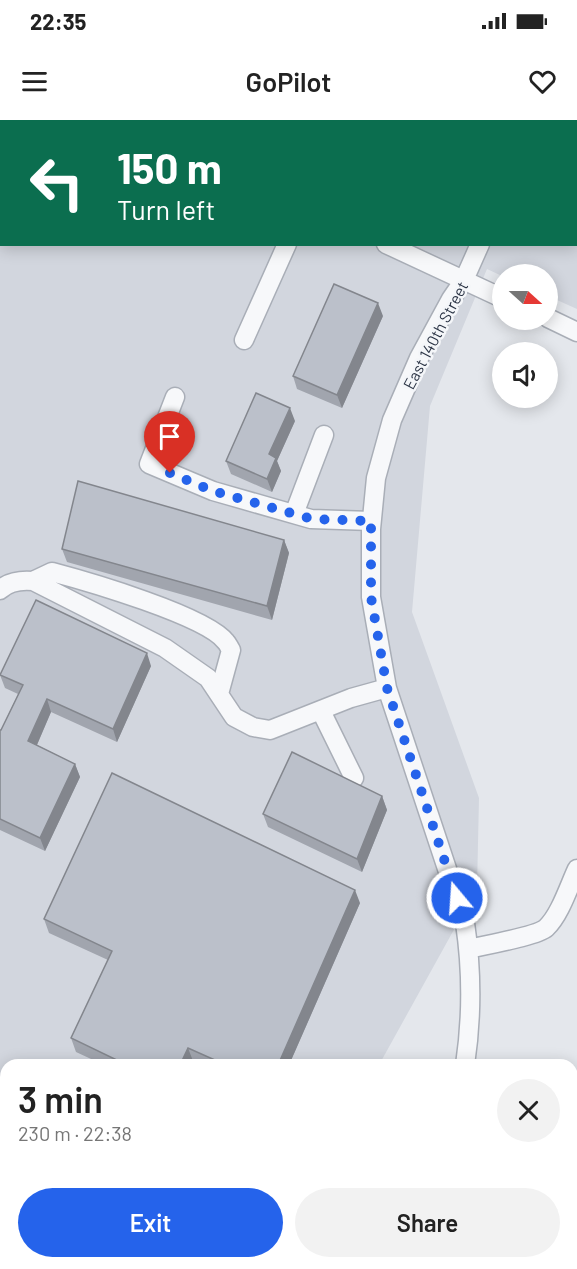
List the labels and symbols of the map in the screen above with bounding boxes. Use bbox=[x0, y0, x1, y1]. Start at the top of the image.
north arrow bbox=[492, 264, 558, 330]
street label: East 140th Street bbox=[399, 278, 471, 392]
pin bbox=[144, 411, 195, 473]
position arrow bbox=[425, 866, 489, 930]

